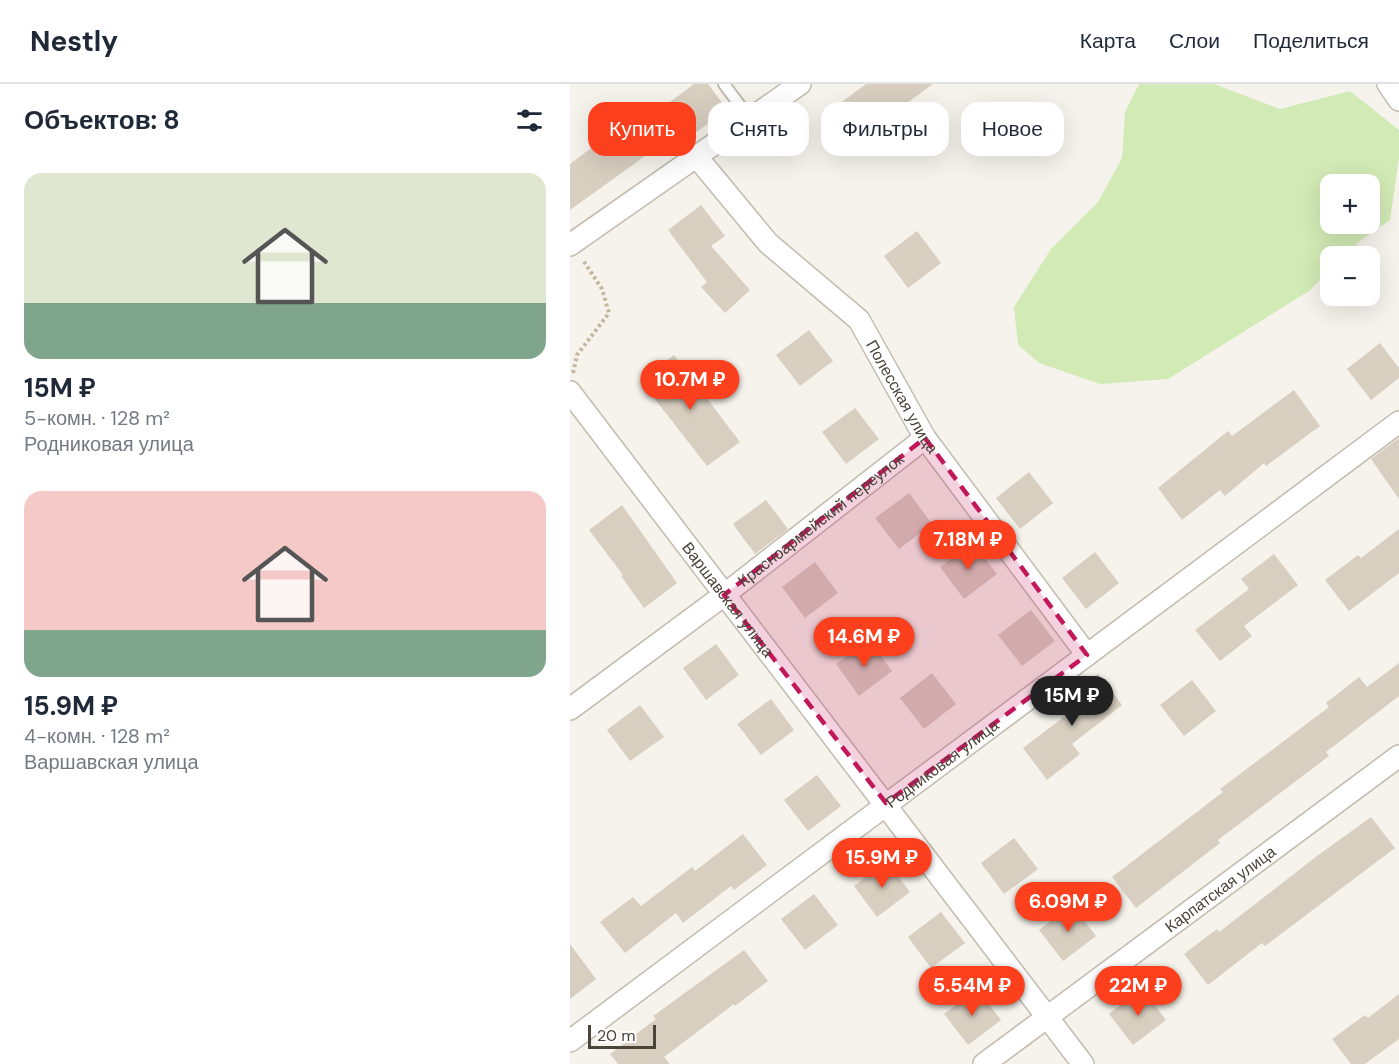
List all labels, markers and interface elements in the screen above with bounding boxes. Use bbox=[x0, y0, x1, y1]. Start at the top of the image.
text: Nestly bbox=[30, 23, 118, 60]
text: Карта bbox=[1080, 27, 1136, 55]
text: Слои bbox=[1169, 27, 1220, 55]
text: Поделиться bbox=[1253, 27, 1369, 55]
chip: Купить bbox=[588, 102, 696, 156]
chip: Снять bbox=[708, 102, 809, 156]
chip: Фильтры bbox=[821, 102, 949, 156]
chip: Новое bbox=[961, 102, 1064, 156]
text: Объектов: 8 bbox=[24, 103, 180, 137]
icon: filters bbox=[513, 104, 546, 137]
map controls bbox=[1320, 174, 1380, 306]
button: + bbox=[1320, 174, 1380, 234]
icon: home bbox=[231, 212, 339, 320]
button: − bbox=[1320, 246, 1380, 306]
street label: Полесская улица bbox=[861, 336, 943, 458]
pin: 10.7M ₽ bbox=[635, 360, 745, 411]
text: 10.7M ₽ bbox=[654, 366, 726, 392]
text: 15M ₽ bbox=[24, 371, 96, 405]
text: 5-комн. · 128 m² bbox=[24, 405, 170, 431]
text: Родниковая улица bbox=[24, 431, 194, 457]
street label: Красноармейский переулок bbox=[734, 448, 909, 591]
pin: 7.18M ₽ bbox=[913, 520, 1023, 571]
text: 7.18M ₽ bbox=[933, 526, 1003, 552]
icon: home bbox=[231, 530, 339, 638]
street label: Варшавская улица bbox=[677, 538, 779, 662]
pin: 14.6M ₽ bbox=[809, 617, 919, 668]
text: 14.6M ₽ bbox=[828, 623, 900, 649]
pin: 15M ₽ bbox=[1030, 676, 1114, 727]
text: 15M ₽ bbox=[1044, 682, 1100, 708]
text: 15.9M ₽ bbox=[24, 689, 118, 723]
street label: Родниковая улица bbox=[881, 715, 1003, 813]
text: 4-комн. · 128 m² bbox=[24, 723, 170, 749]
text: Варшавская улица bbox=[24, 749, 199, 775]
pin: 15.9M ₽ bbox=[827, 838, 937, 889]
street label: Карпатская улица bbox=[1161, 841, 1280, 937]
text: 15.9M ₽ bbox=[846, 844, 918, 870]
pin: 6.09M ₽ bbox=[1013, 882, 1123, 933]
text: 6.09M ₽ bbox=[1029, 888, 1107, 914]
pin: 5.54M ₽ bbox=[917, 966, 1027, 1017]
pin: 22M ₽ bbox=[1096, 966, 1180, 1017]
text: 5.54M ₽ bbox=[933, 972, 1011, 998]
text: 22M ₽ bbox=[1109, 972, 1167, 998]
scale bar bbox=[588, 1022, 656, 1050]
text: 20 m bbox=[597, 1025, 636, 1046]

